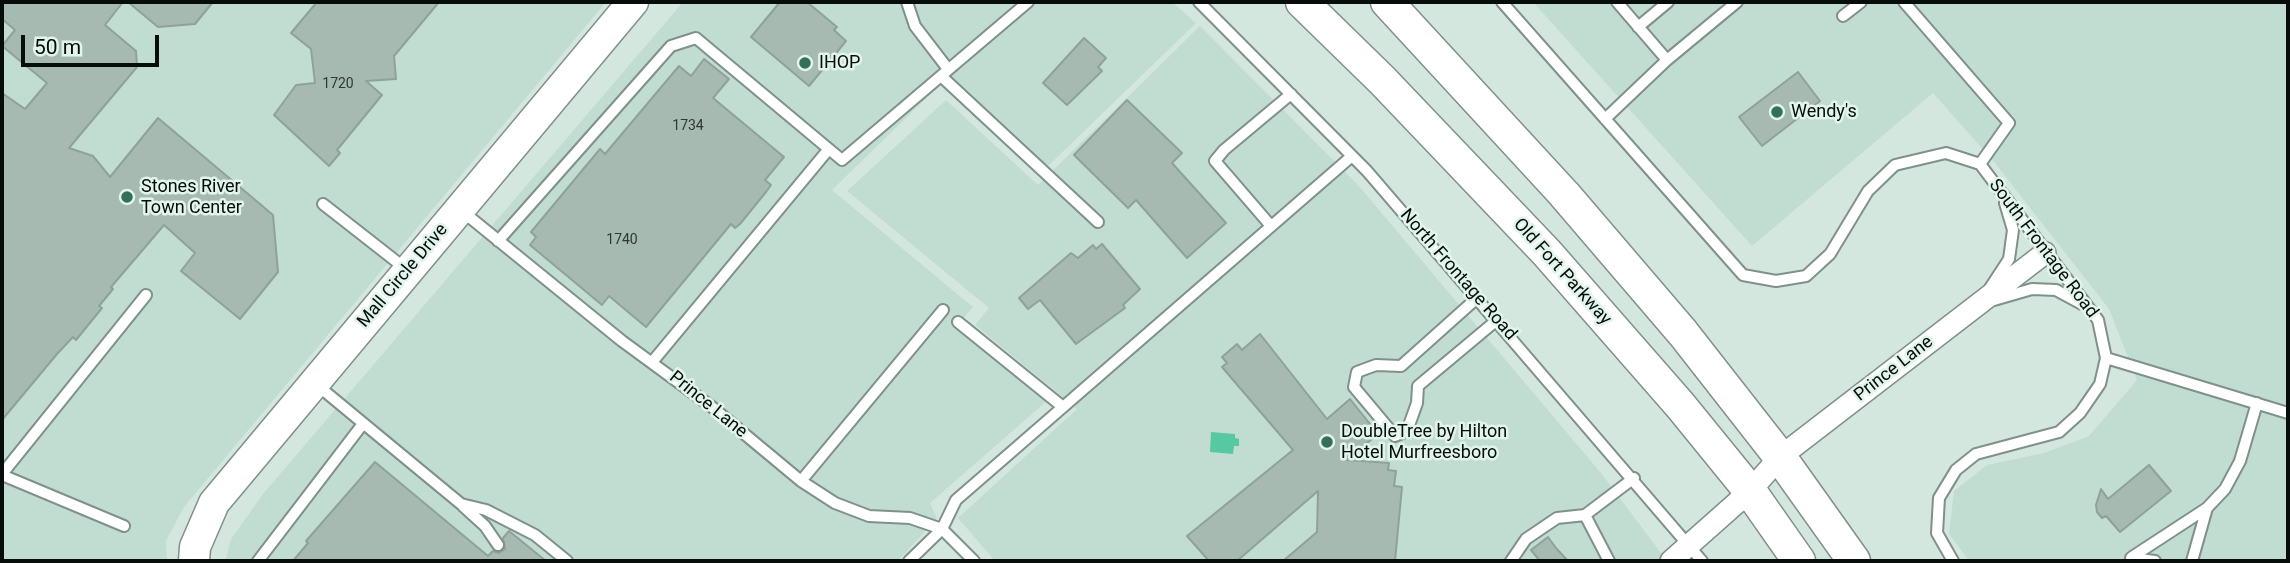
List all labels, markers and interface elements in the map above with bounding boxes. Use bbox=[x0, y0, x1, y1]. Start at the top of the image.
scale bar bbox=[24, 21, 163, 65]
text: 50 m bbox=[34, 35, 81, 59]
place label: IHOP bbox=[819, 52, 860, 74]
marker: IHOP bbox=[797, 55, 813, 71]
house number: 1720 bbox=[322, 76, 354, 92]
place label: Wendy's bbox=[1791, 101, 1857, 123]
marker: Wendy's bbox=[1769, 104, 1785, 120]
house number: 1734 bbox=[672, 118, 704, 134]
street label: South Frontage Road bbox=[1984, 175, 2102, 323]
place label: Stones River Town Center bbox=[141, 176, 242, 218]
marker: Stones River Town Center bbox=[119, 189, 135, 205]
street label: North Frontage Road bbox=[1395, 205, 1521, 345]
street label: Old Fort Parkway bbox=[1508, 214, 1616, 330]
street label: Mall Circle Drive bbox=[353, 220, 453, 332]
house number: 1740 bbox=[606, 232, 638, 248]
street label: Prince Lane bbox=[1850, 331, 1938, 407]
street label: Prince Lane bbox=[665, 367, 751, 443]
place label: DoubleTree by Hilton Hotel Murfreesboro bbox=[1341, 421, 1507, 464]
marker: DoubleTree by Hilton Hotel Murfreesboro bbox=[1319, 434, 1335, 450]

